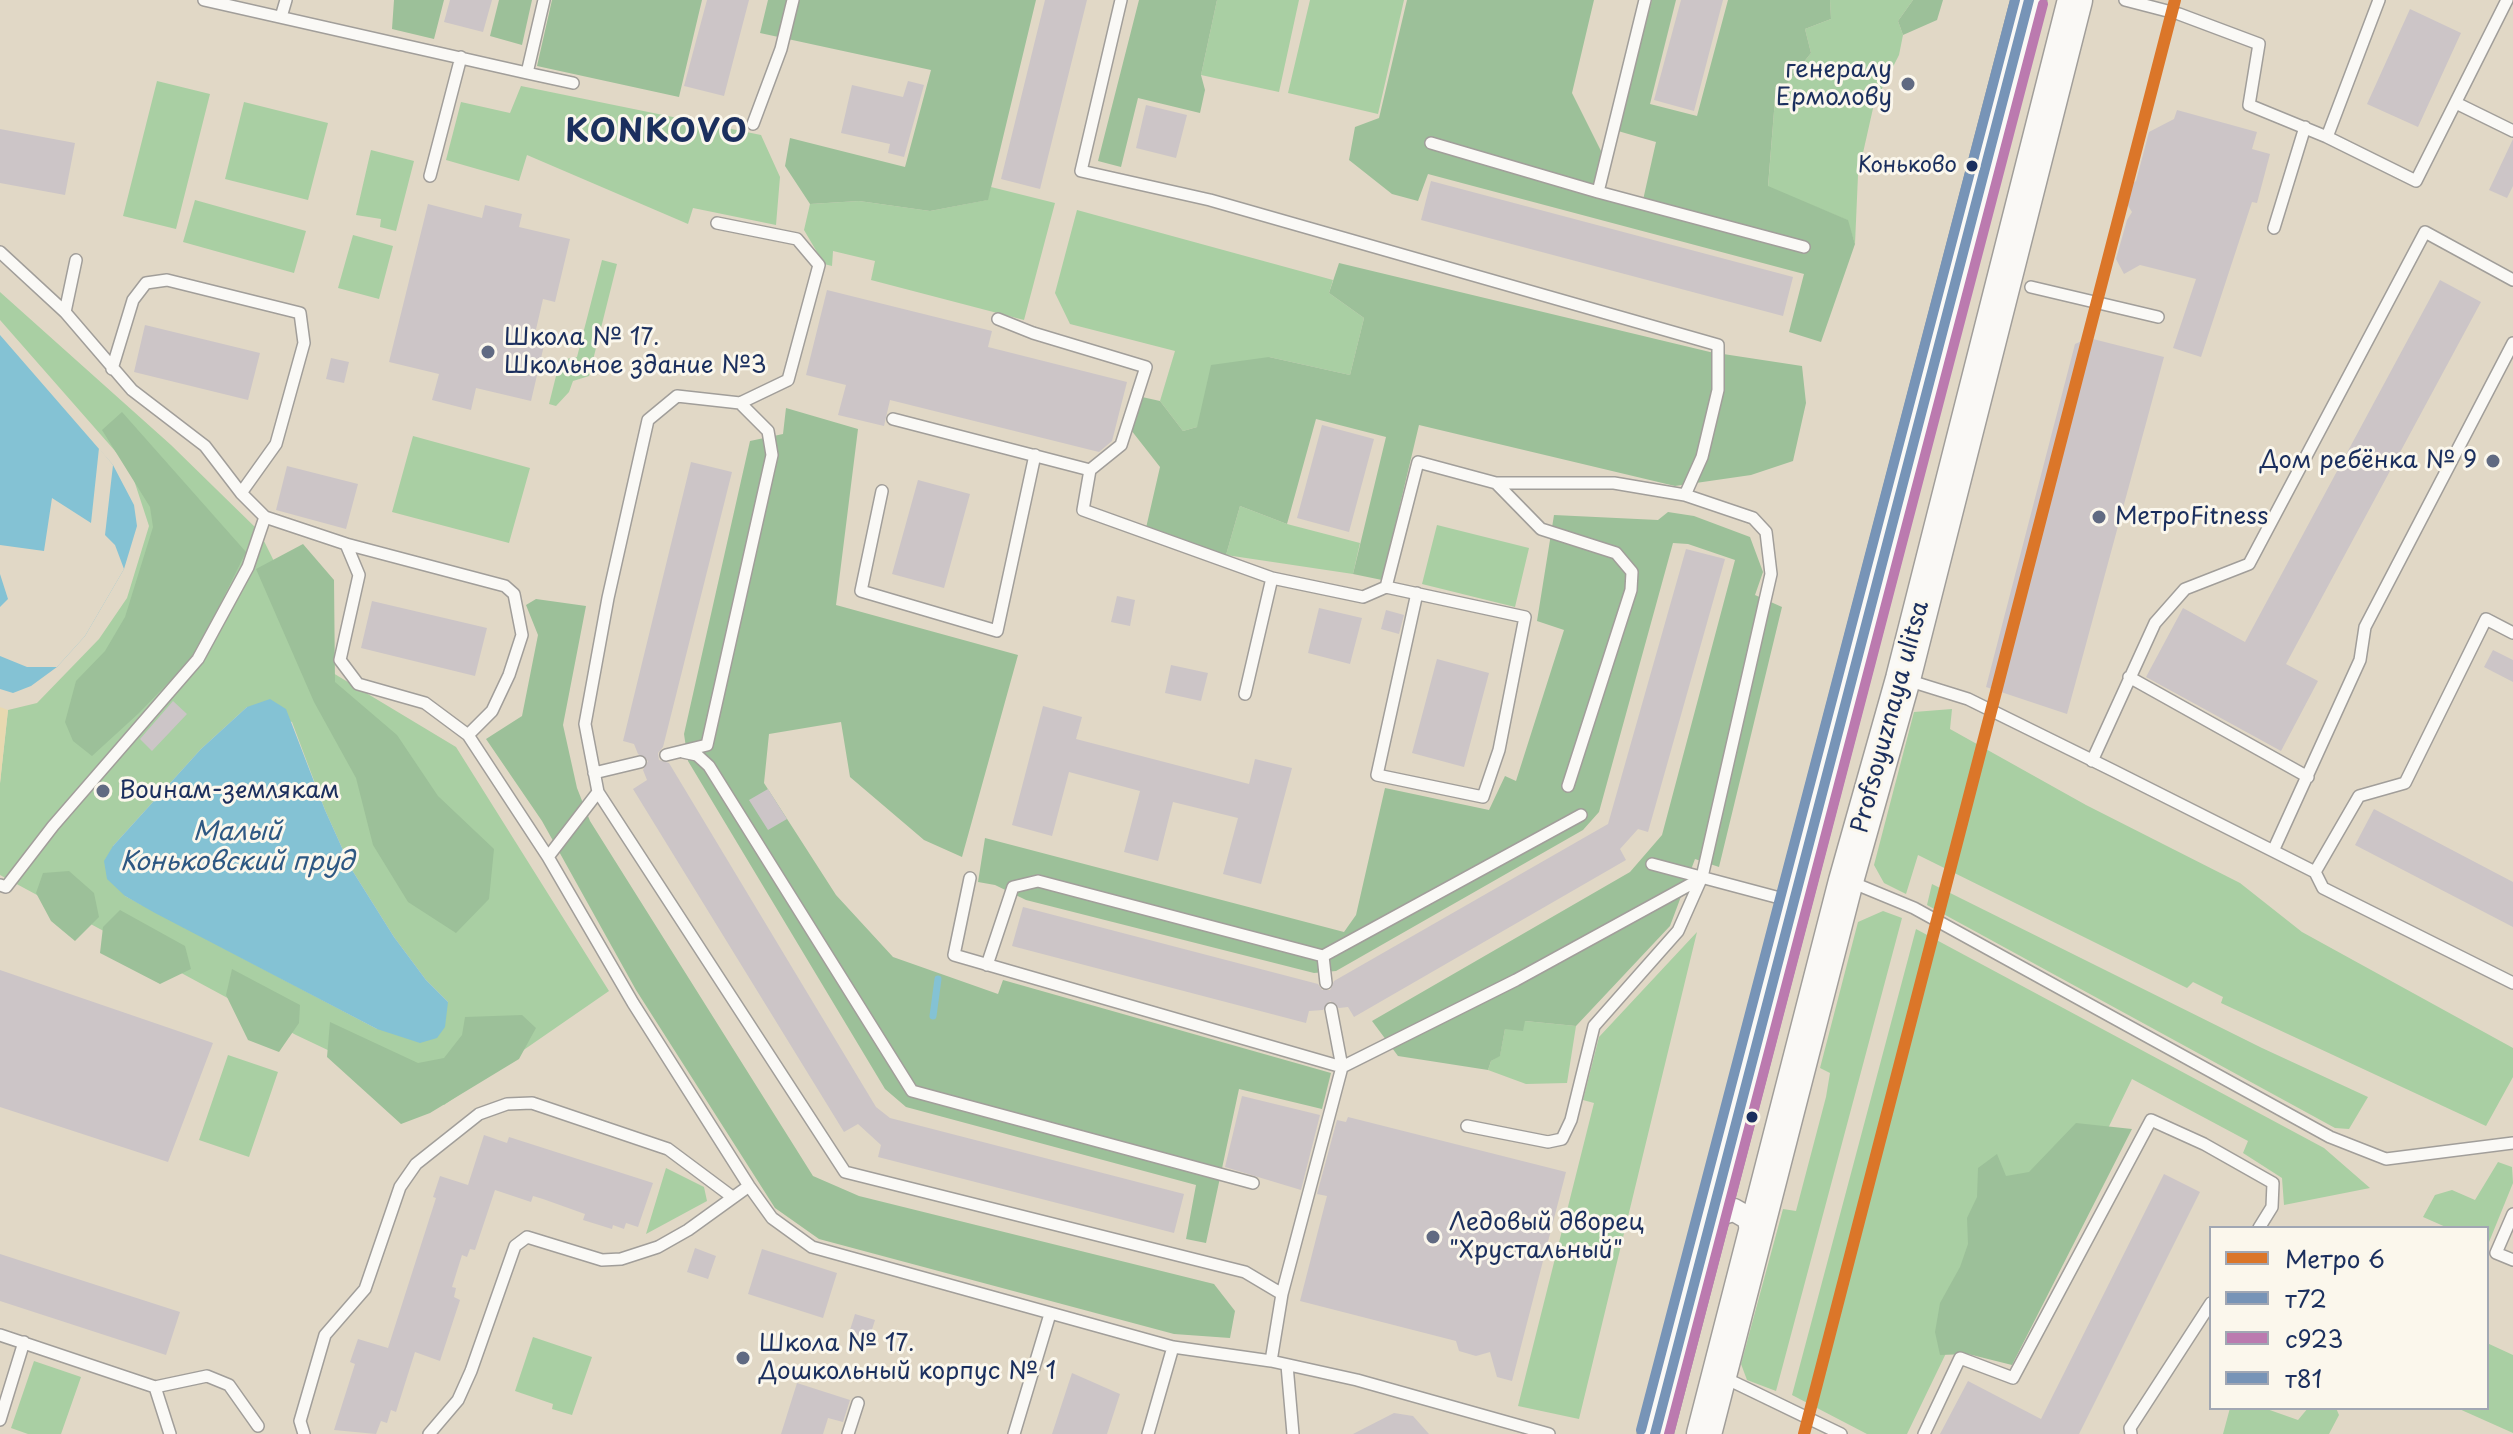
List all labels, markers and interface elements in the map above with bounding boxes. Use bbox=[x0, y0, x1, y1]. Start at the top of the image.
place label: генералу Ермолову bbox=[1776, 56, 1892, 112]
marker: генералу Ермолову bbox=[1899, 75, 1917, 93]
district label: KONKOVO bbox=[568, 114, 746, 152]
place label: Коньково bbox=[1858, 153, 1957, 179]
marker: Коньково bbox=[1964, 158, 1980, 174]
place label: Школа № 17. Школьное здание №3 bbox=[504, 324, 767, 380]
marker: Школа № 17. Школьное здание №3 bbox=[479, 343, 497, 361]
place label: Дом ребёнка № 9 bbox=[2260, 447, 2477, 475]
marker: Дом ребёнка № 9 bbox=[2484, 452, 2502, 470]
place label: МетроFitness bbox=[2115, 503, 2268, 531]
marker: МетроFitness bbox=[2090, 508, 2108, 526]
street label: Profsoyuznaya ulitsa bbox=[1846, 598, 1936, 836]
place label: Воинам-землякам bbox=[119, 777, 340, 805]
marker: Воинам-землякам bbox=[94, 782, 112, 800]
water label: Малый Коньковский пруд bbox=[120, 817, 354, 878]
unlabelled marker bbox=[1744, 1109, 1760, 1125]
place label: Ледовый дворец "Хрустальный" bbox=[1449, 1209, 1644, 1265]
legend bbox=[2209, 1226, 2489, 1410]
marker: Ледовый дворец "Хрустальный" bbox=[1424, 1228, 1442, 1246]
text: Метро 6 bbox=[2285, 1240, 2385, 1276]
text: т72 bbox=[2285, 1280, 2327, 1316]
text: с923 bbox=[2285, 1320, 2343, 1356]
place label: Школа № 17. Дошкольный корпус № 1 bbox=[759, 1330, 1056, 1386]
marker: Школа № 17. Дошкольный корпус № 1 bbox=[734, 1349, 752, 1367]
text: т81 bbox=[2285, 1360, 2322, 1396]

